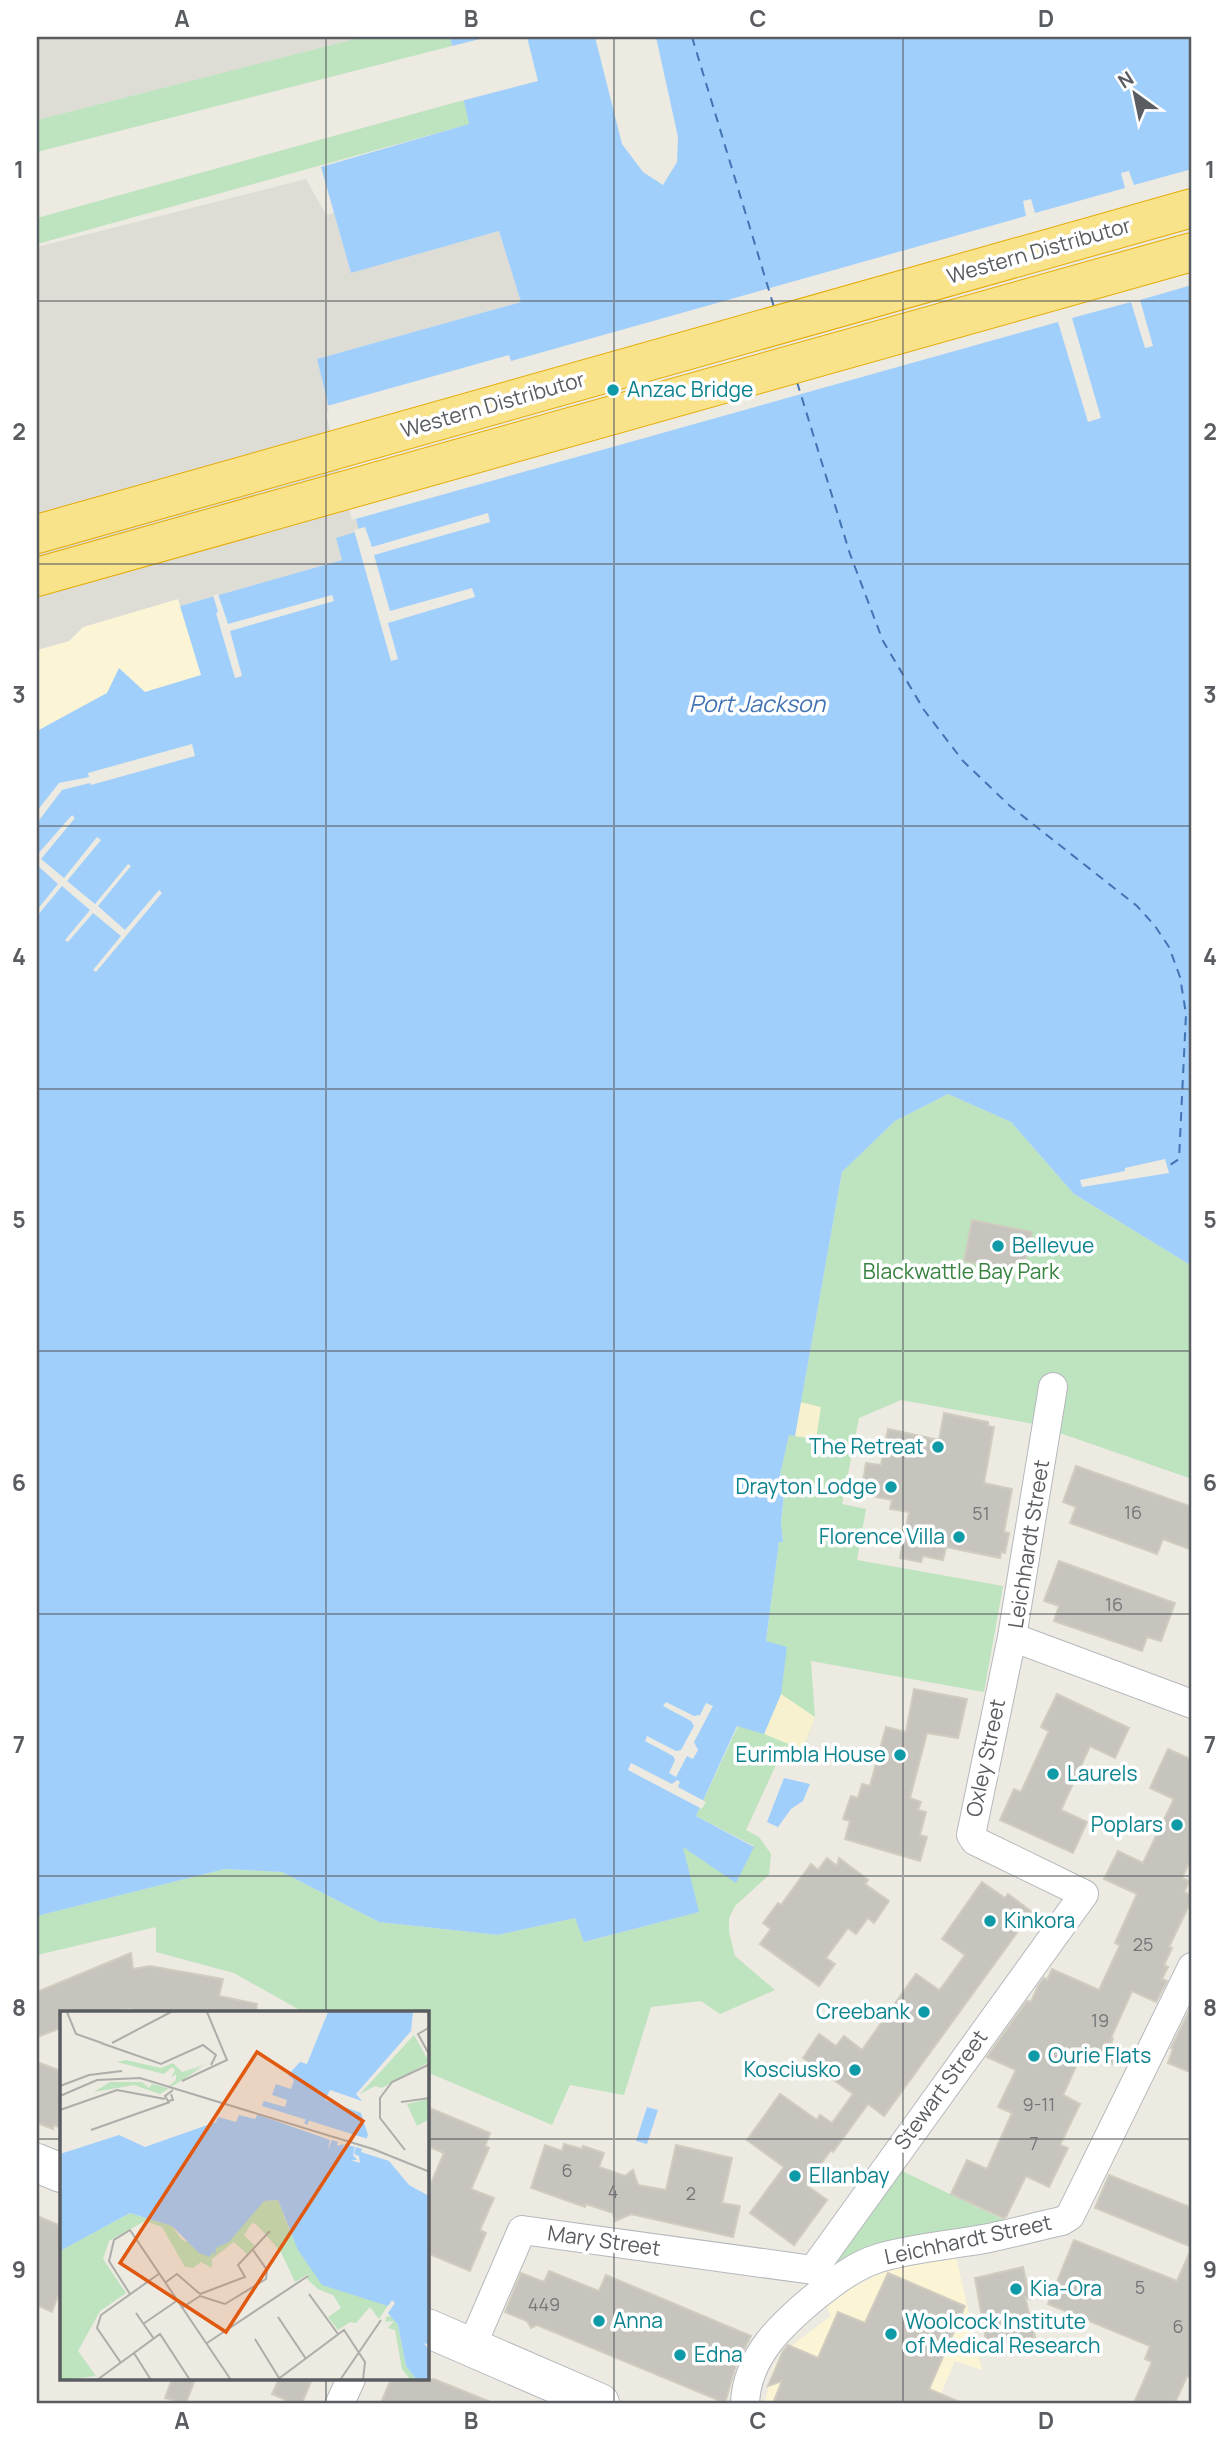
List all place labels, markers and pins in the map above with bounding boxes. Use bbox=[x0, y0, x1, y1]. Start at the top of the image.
place label: Anzac Bridge bbox=[627, 375, 753, 403]
marker: Anzac Bridge bbox=[605, 382, 621, 398]
place label: Bellevue bbox=[1012, 1231, 1094, 1259]
marker: Bellevue bbox=[990, 1238, 1006, 1254]
place label: The Retreat bbox=[809, 1432, 924, 1460]
marker: The Retreat bbox=[930, 1439, 946, 1455]
place label: Drayton Lodge bbox=[735, 1472, 877, 1500]
marker: Drayton Lodge bbox=[883, 1479, 899, 1495]
place label: Florence Villa bbox=[819, 1522, 945, 1550]
marker: Florence Villa bbox=[951, 1529, 967, 1545]
place label: Eurimbla House bbox=[736, 1740, 886, 1768]
marker: Eurimbla House bbox=[892, 1747, 908, 1763]
place label: Laurels bbox=[1067, 1759, 1137, 1787]
marker: Laurels bbox=[1045, 1766, 1061, 1782]
place label: Poplars bbox=[1091, 1810, 1163, 1838]
marker: Poplars bbox=[1169, 1817, 1185, 1833]
place label: Kinkora bbox=[1004, 1906, 1075, 1934]
marker: Kinkora bbox=[982, 1913, 998, 1929]
place label: Creebank bbox=[816, 1997, 911, 2025]
marker: Creebank bbox=[916, 2004, 932, 2020]
place label: Ourie Flats bbox=[1048, 2041, 1151, 2069]
marker: Ourie Flats bbox=[1026, 2048, 1042, 2064]
place label: Kosciusko bbox=[744, 2055, 841, 2083]
marker: Kosciusko bbox=[847, 2062, 863, 2078]
place label: Ellanbay bbox=[809, 2161, 889, 2189]
marker: Ellanbay bbox=[787, 2168, 803, 2184]
place label: Kia-Ora bbox=[1030, 2274, 1102, 2302]
marker: Kia-Ora bbox=[1008, 2281, 1024, 2297]
place label: Anna bbox=[613, 2306, 663, 2334]
place label: Woolcock Institute of Medical Research bbox=[905, 2307, 1100, 2359]
marker: Anna bbox=[591, 2313, 607, 2329]
marker: Woolcock Institute of Medical Research bbox=[883, 2326, 899, 2342]
place label: Edna bbox=[694, 2340, 743, 2368]
marker: Edna bbox=[672, 2347, 688, 2363]

